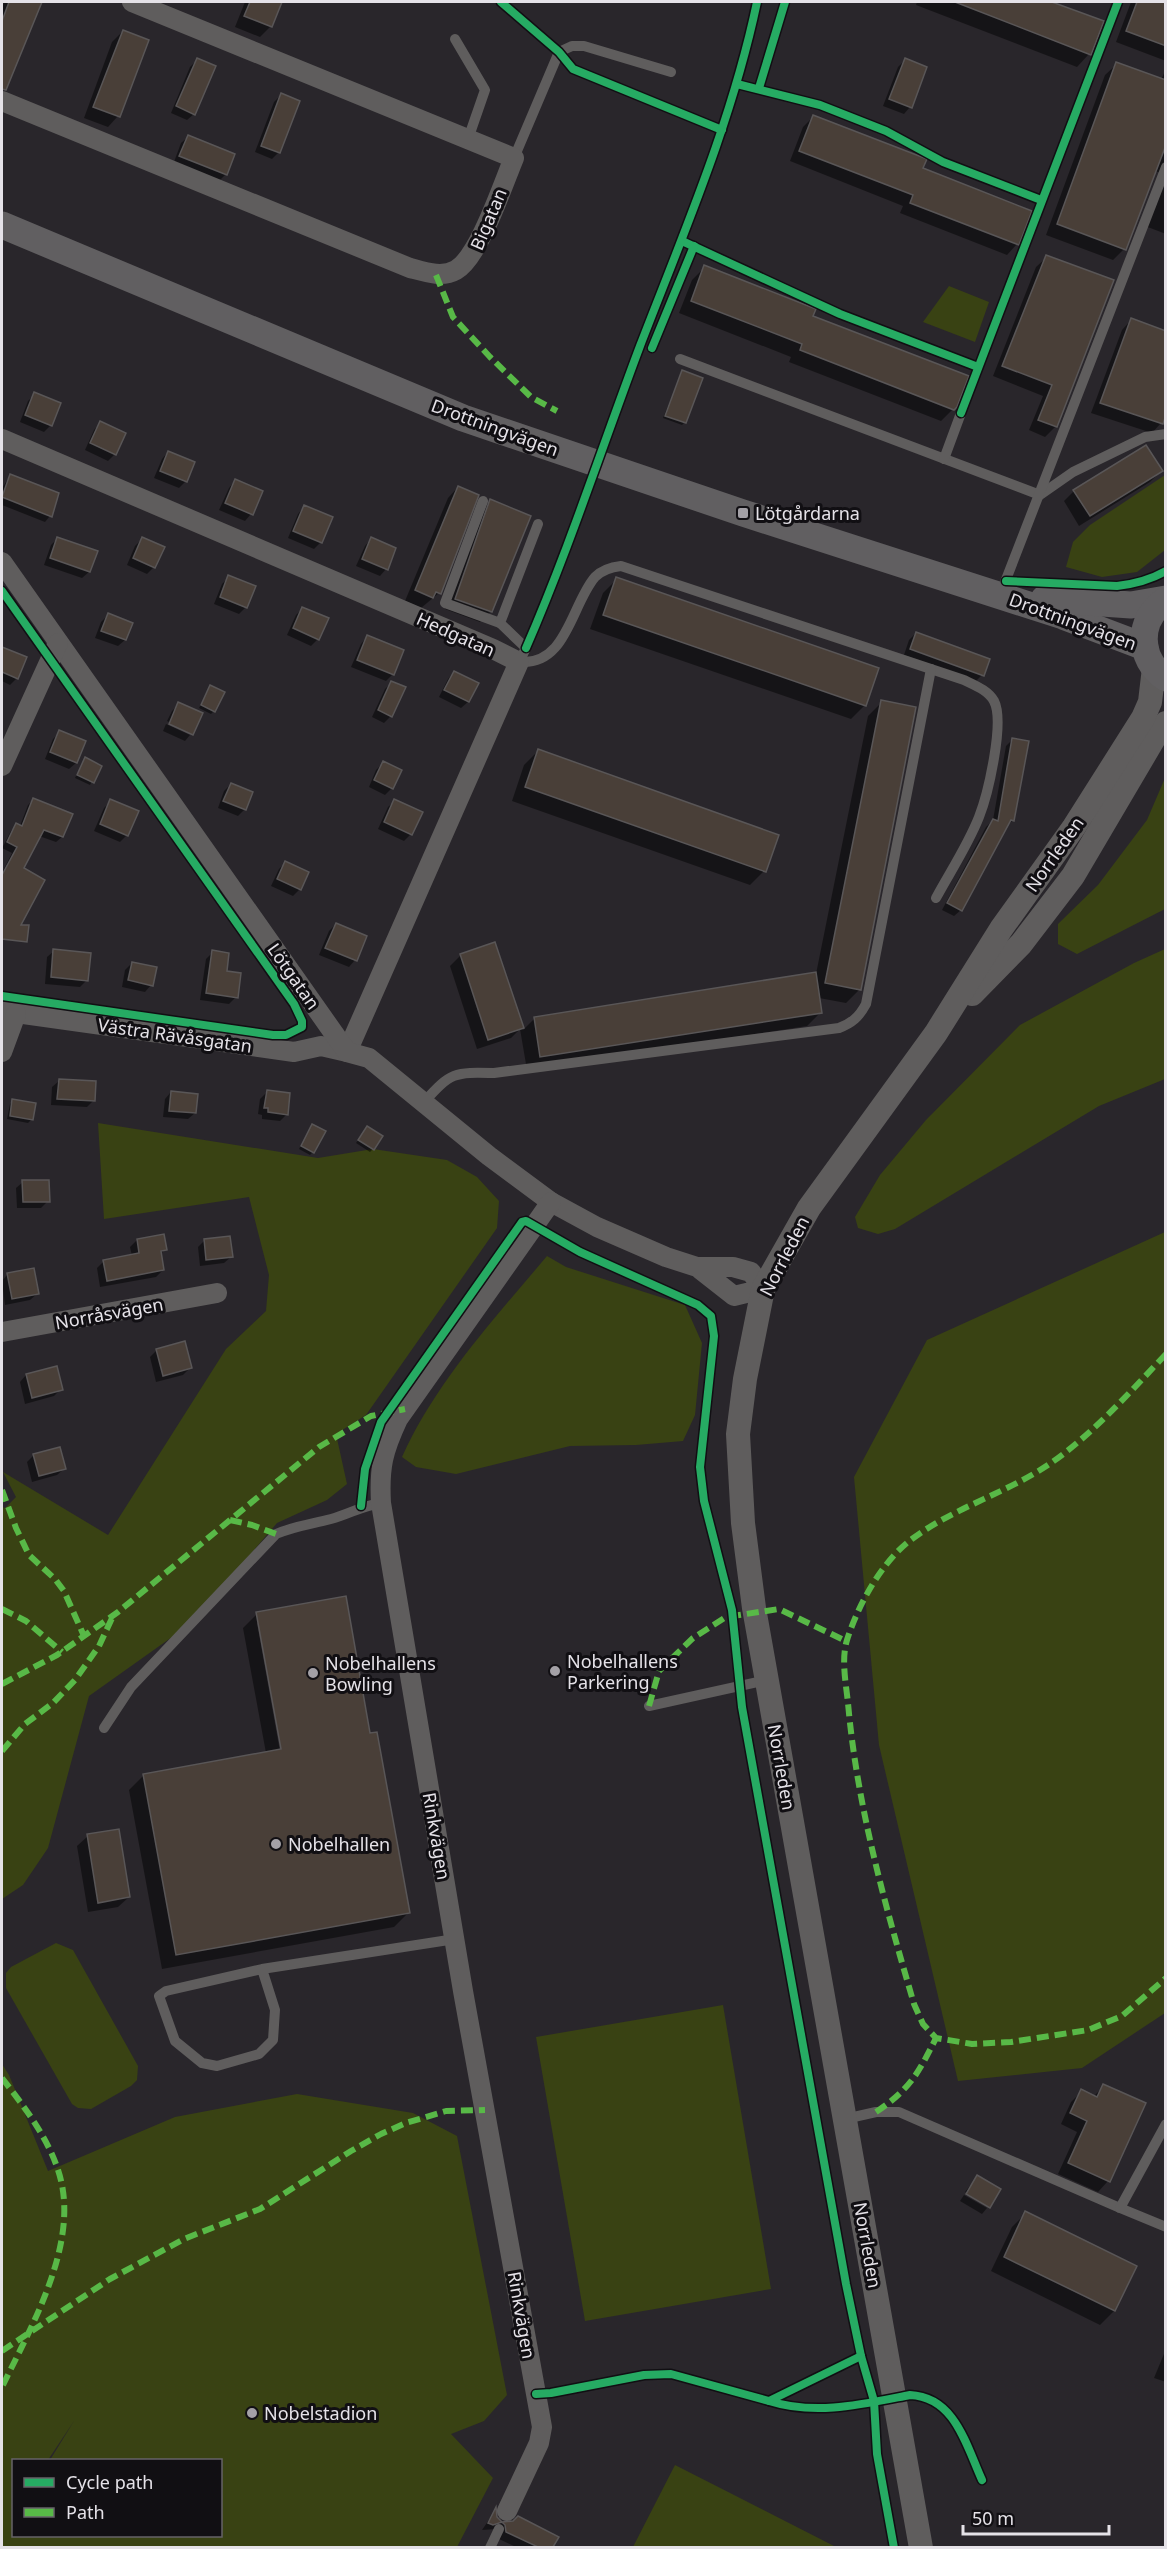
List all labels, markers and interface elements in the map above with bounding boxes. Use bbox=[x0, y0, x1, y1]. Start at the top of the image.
street label: Bigatan bbox=[464, 184, 512, 254]
street label: Drottningvägen bbox=[428, 393, 562, 461]
place label: Lötgårdarna bbox=[755, 501, 860, 525]
marker: Lötgårdarna bbox=[736, 506, 750, 520]
street label: Drottningvägen bbox=[1006, 587, 1140, 655]
street label: Hedgatan bbox=[413, 606, 499, 662]
street label: Norrleden bbox=[1019, 812, 1089, 896]
street label: Lötgatan bbox=[262, 938, 326, 1014]
street label: Västra Rävåsgatan bbox=[96, 1012, 254, 1058]
street label: Norrleden bbox=[754, 1212, 814, 1300]
street label: Norråsvägen bbox=[53, 1292, 165, 1334]
place label: Nobelhallens Parkering bbox=[567, 1649, 678, 1694]
place label: Nobelhallens Bowling bbox=[325, 1651, 436, 1696]
marker: Nobelhallens Parkering bbox=[548, 1664, 562, 1678]
marker: Nobelhallens Bowling bbox=[306, 1666, 320, 1680]
street label: Norrleden bbox=[763, 1722, 801, 1812]
street label: Rinkvägen bbox=[418, 1791, 456, 1881]
place label: Nobelhallen bbox=[288, 1832, 390, 1856]
marker: Nobelhallen bbox=[269, 1837, 283, 1851]
street label: Norrleden bbox=[849, 2200, 887, 2290]
street label: Rinkvägen bbox=[503, 2270, 541, 2360]
place label: Nobelstadion bbox=[264, 2401, 377, 2425]
marker: Nobelstadion bbox=[245, 2406, 259, 2420]
legend bbox=[12, 2459, 222, 2537]
text: Cycle path bbox=[66, 2470, 153, 2494]
scale bar bbox=[963, 2498, 1108, 2536]
text: Path bbox=[66, 2500, 105, 2524]
text: 50 m bbox=[972, 2506, 1014, 2530]

